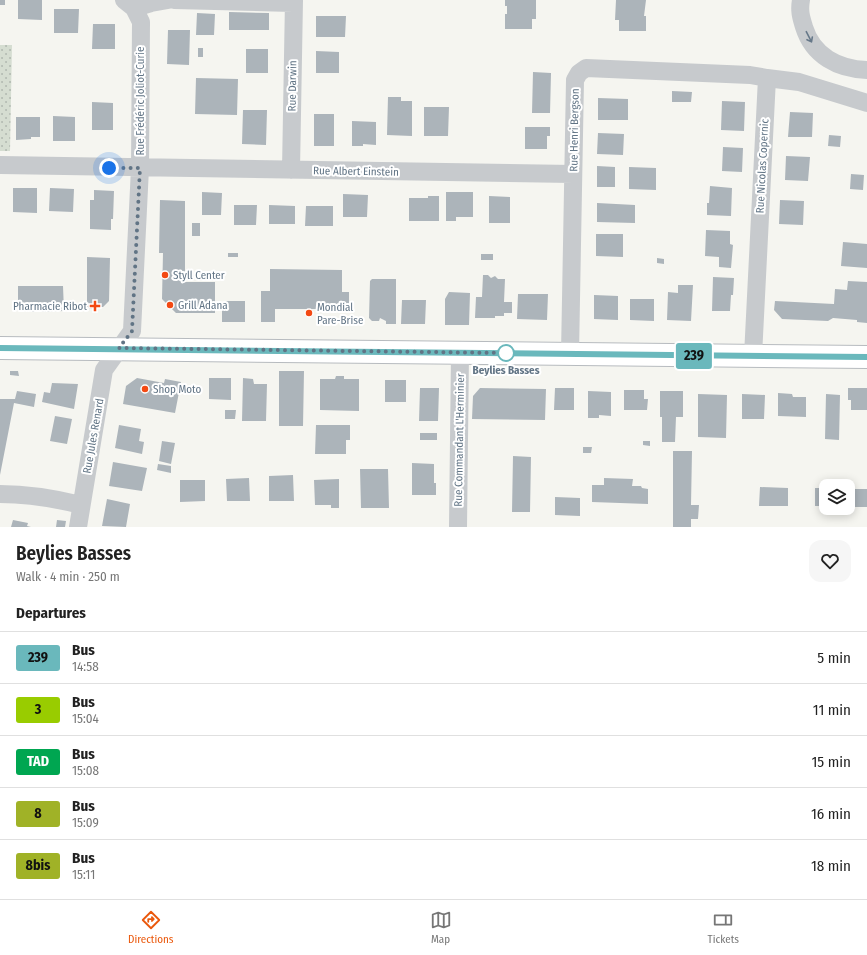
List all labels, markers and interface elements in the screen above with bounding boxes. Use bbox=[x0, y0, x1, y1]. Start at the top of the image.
one-way arrow bbox=[805, 31, 813, 43]
street label: Rue Frédéric Joliot-Curie bbox=[134, 46, 147, 156]
street label: Rue Darwin bbox=[286, 60, 299, 112]
street label: Rue Henri Bergson bbox=[567, 88, 582, 172]
street label: Rue Nicolas Copernic bbox=[754, 118, 771, 214]
your location bbox=[99, 158, 119, 178]
street label: Rue Albert Einstein bbox=[313, 164, 399, 179]
place label: Styll Center bbox=[173, 269, 225, 282]
marker: Styll Center bbox=[160, 270, 170, 280]
place label: Grill Adana bbox=[178, 299, 228, 312]
place label: Pharmacie Ribot bbox=[13, 300, 87, 313]
marker: Grill Adana bbox=[165, 300, 175, 310]
marker: Pharmacie Ribot bbox=[90, 301, 100, 311]
place label: Mondial Pare-Brise bbox=[317, 301, 363, 327]
marker: Mondial Pare-Brise bbox=[304, 308, 314, 318]
line badge: 239 bbox=[671, 343, 717, 369]
marker: Beylies Basses bbox=[497, 344, 515, 362]
text: 239 bbox=[684, 347, 704, 364]
place label: Beylies Basses bbox=[473, 364, 540, 377]
street label: Rue Commandant L'Herminier bbox=[452, 373, 467, 507]
place label: Shop Moto bbox=[153, 383, 202, 396]
marker: Shop Moto bbox=[140, 384, 150, 394]
street label: Rue Jules Renard bbox=[80, 398, 106, 475]
map controls bbox=[819, 479, 855, 515]
button: layers bbox=[819, 479, 855, 515]
button: heart bbox=[809, 540, 851, 582]
text: Beylies Basses bbox=[16, 542, 131, 565]
text: Walk · 4 min · 250 m bbox=[16, 569, 120, 584]
text: Departures bbox=[16, 604, 86, 622]
text: Bus bbox=[72, 641, 95, 659]
text: 239 bbox=[28, 649, 48, 666]
text: 5 min bbox=[817, 649, 851, 667]
text: 14:58 bbox=[72, 659, 99, 674]
text: Bus bbox=[72, 693, 95, 711]
text: 3 bbox=[35, 701, 41, 718]
text: 11 min bbox=[813, 701, 851, 719]
text: 15:04 bbox=[72, 711, 99, 726]
text: Bus bbox=[72, 745, 95, 763]
text: TAD bbox=[27, 753, 49, 770]
text: 15 min bbox=[812, 753, 851, 771]
text: 15:08 bbox=[72, 763, 99, 778]
text: Bus bbox=[72, 797, 95, 815]
text: 8 bbox=[34, 805, 42, 822]
text: 16 min bbox=[811, 805, 851, 823]
text: 15:09 bbox=[72, 815, 99, 830]
text: Bus bbox=[72, 849, 95, 867]
text: 8bis bbox=[26, 857, 50, 874]
text: 18 min bbox=[811, 857, 851, 875]
text: 15:11 bbox=[72, 867, 95, 882]
tab: Directions bbox=[128, 909, 174, 946]
tab: Map bbox=[430, 909, 452, 946]
tab: Tickets bbox=[708, 909, 739, 946]

